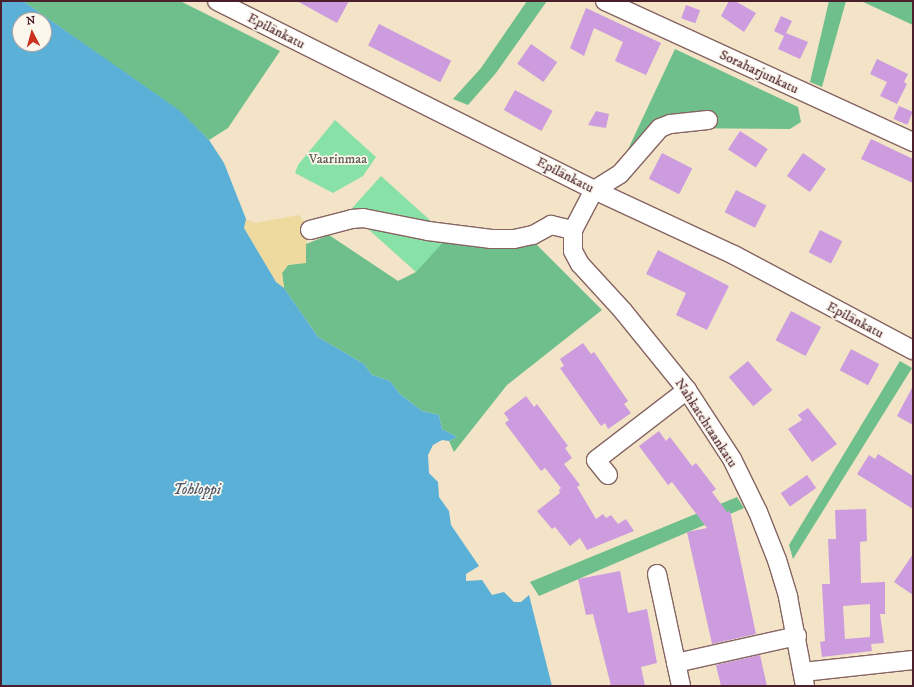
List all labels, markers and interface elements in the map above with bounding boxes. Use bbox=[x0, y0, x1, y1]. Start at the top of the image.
street label: Epilänkatu bbox=[245, 9, 307, 53]
north arrow bbox=[12, 12, 52, 52]
text: N bbox=[26, 14, 36, 28]
street label: Soraharjunkatu bbox=[717, 46, 801, 98]
park label: Vaarinmaa bbox=[309, 151, 367, 167]
street label: Epilänkatu bbox=[534, 153, 596, 197]
street label: Epilänkatu bbox=[824, 298, 886, 342]
street label: Nahkatehtaankatu bbox=[671, 375, 741, 471]
water label: Tohloppi bbox=[173, 481, 221, 499]

